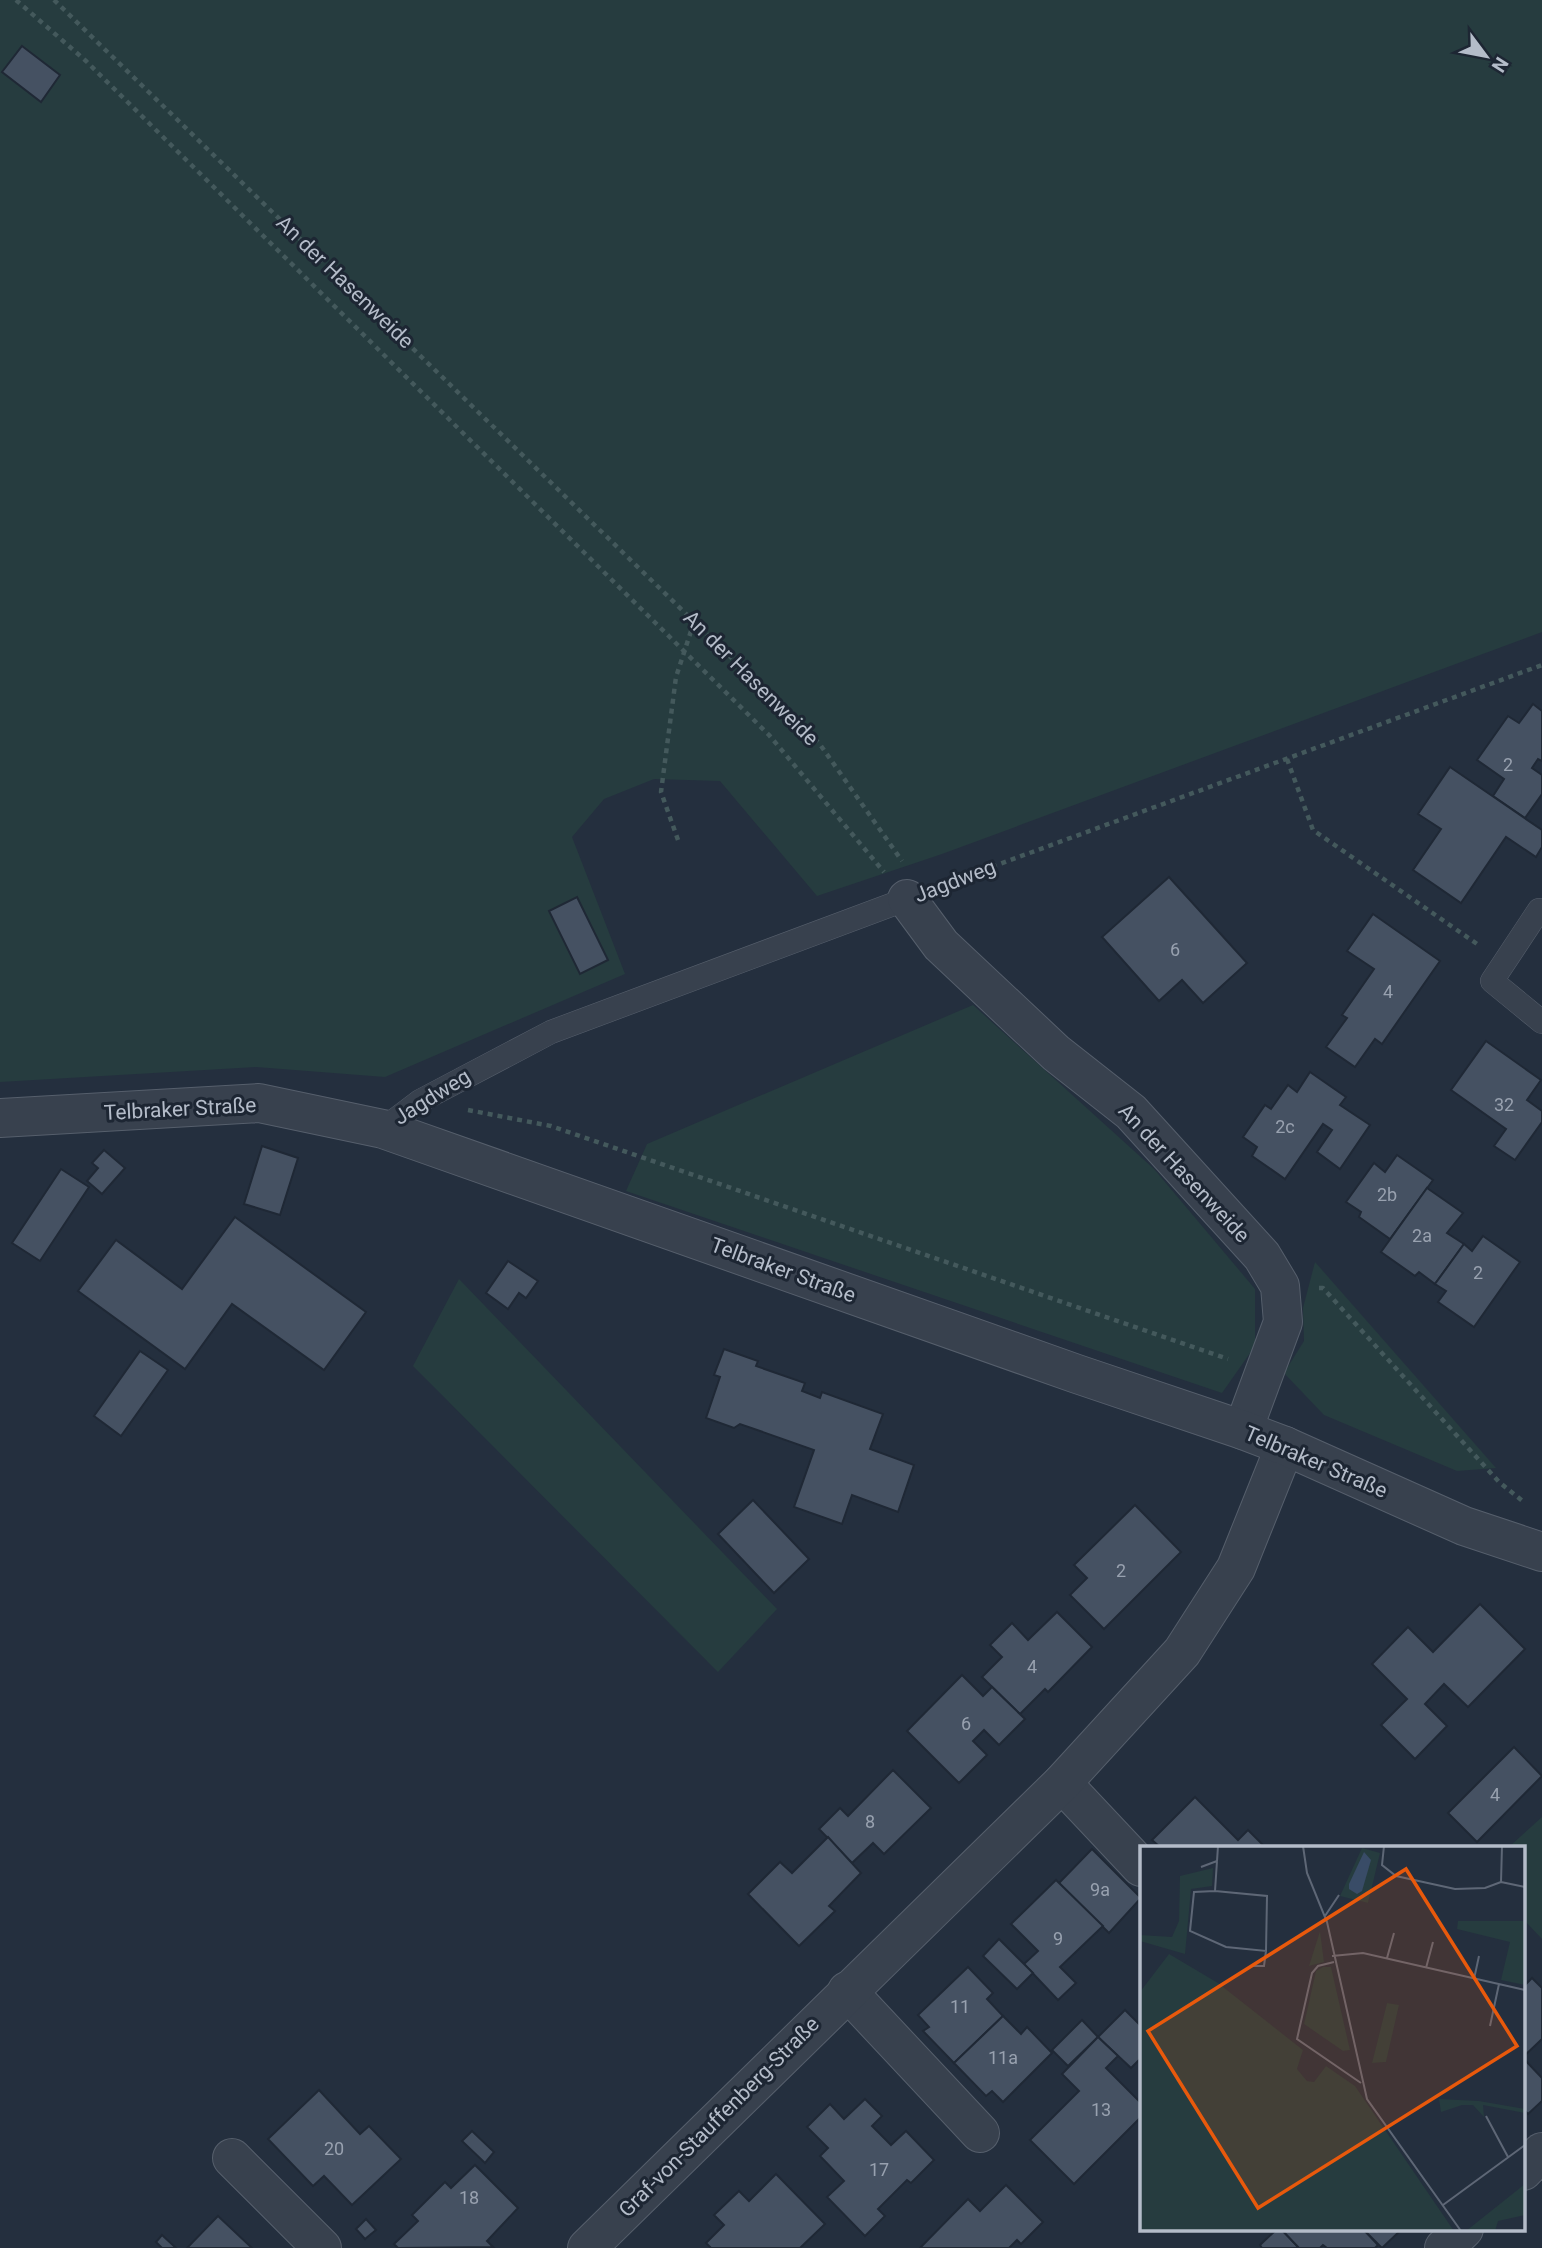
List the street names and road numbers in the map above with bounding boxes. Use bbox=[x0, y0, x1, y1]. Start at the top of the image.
street label: An der Hasenweide bbox=[272, 211, 418, 353]
street label: An der Hasenweide bbox=[679, 606, 823, 750]
street label: Jagdweg bbox=[911, 855, 999, 907]
street label: Jagdweg bbox=[389, 1064, 475, 1130]
street label: Telbraker Straße bbox=[103, 1093, 257, 1125]
street label: An der Hasenweide bbox=[1114, 1099, 1254, 1247]
street label: Telbraker Straße bbox=[707, 1233, 859, 1307]
street label: Telbraker Straße bbox=[1241, 1421, 1391, 1503]
street label: Graf-von-Stauffenberg-Straße bbox=[614, 2012, 824, 2222]

